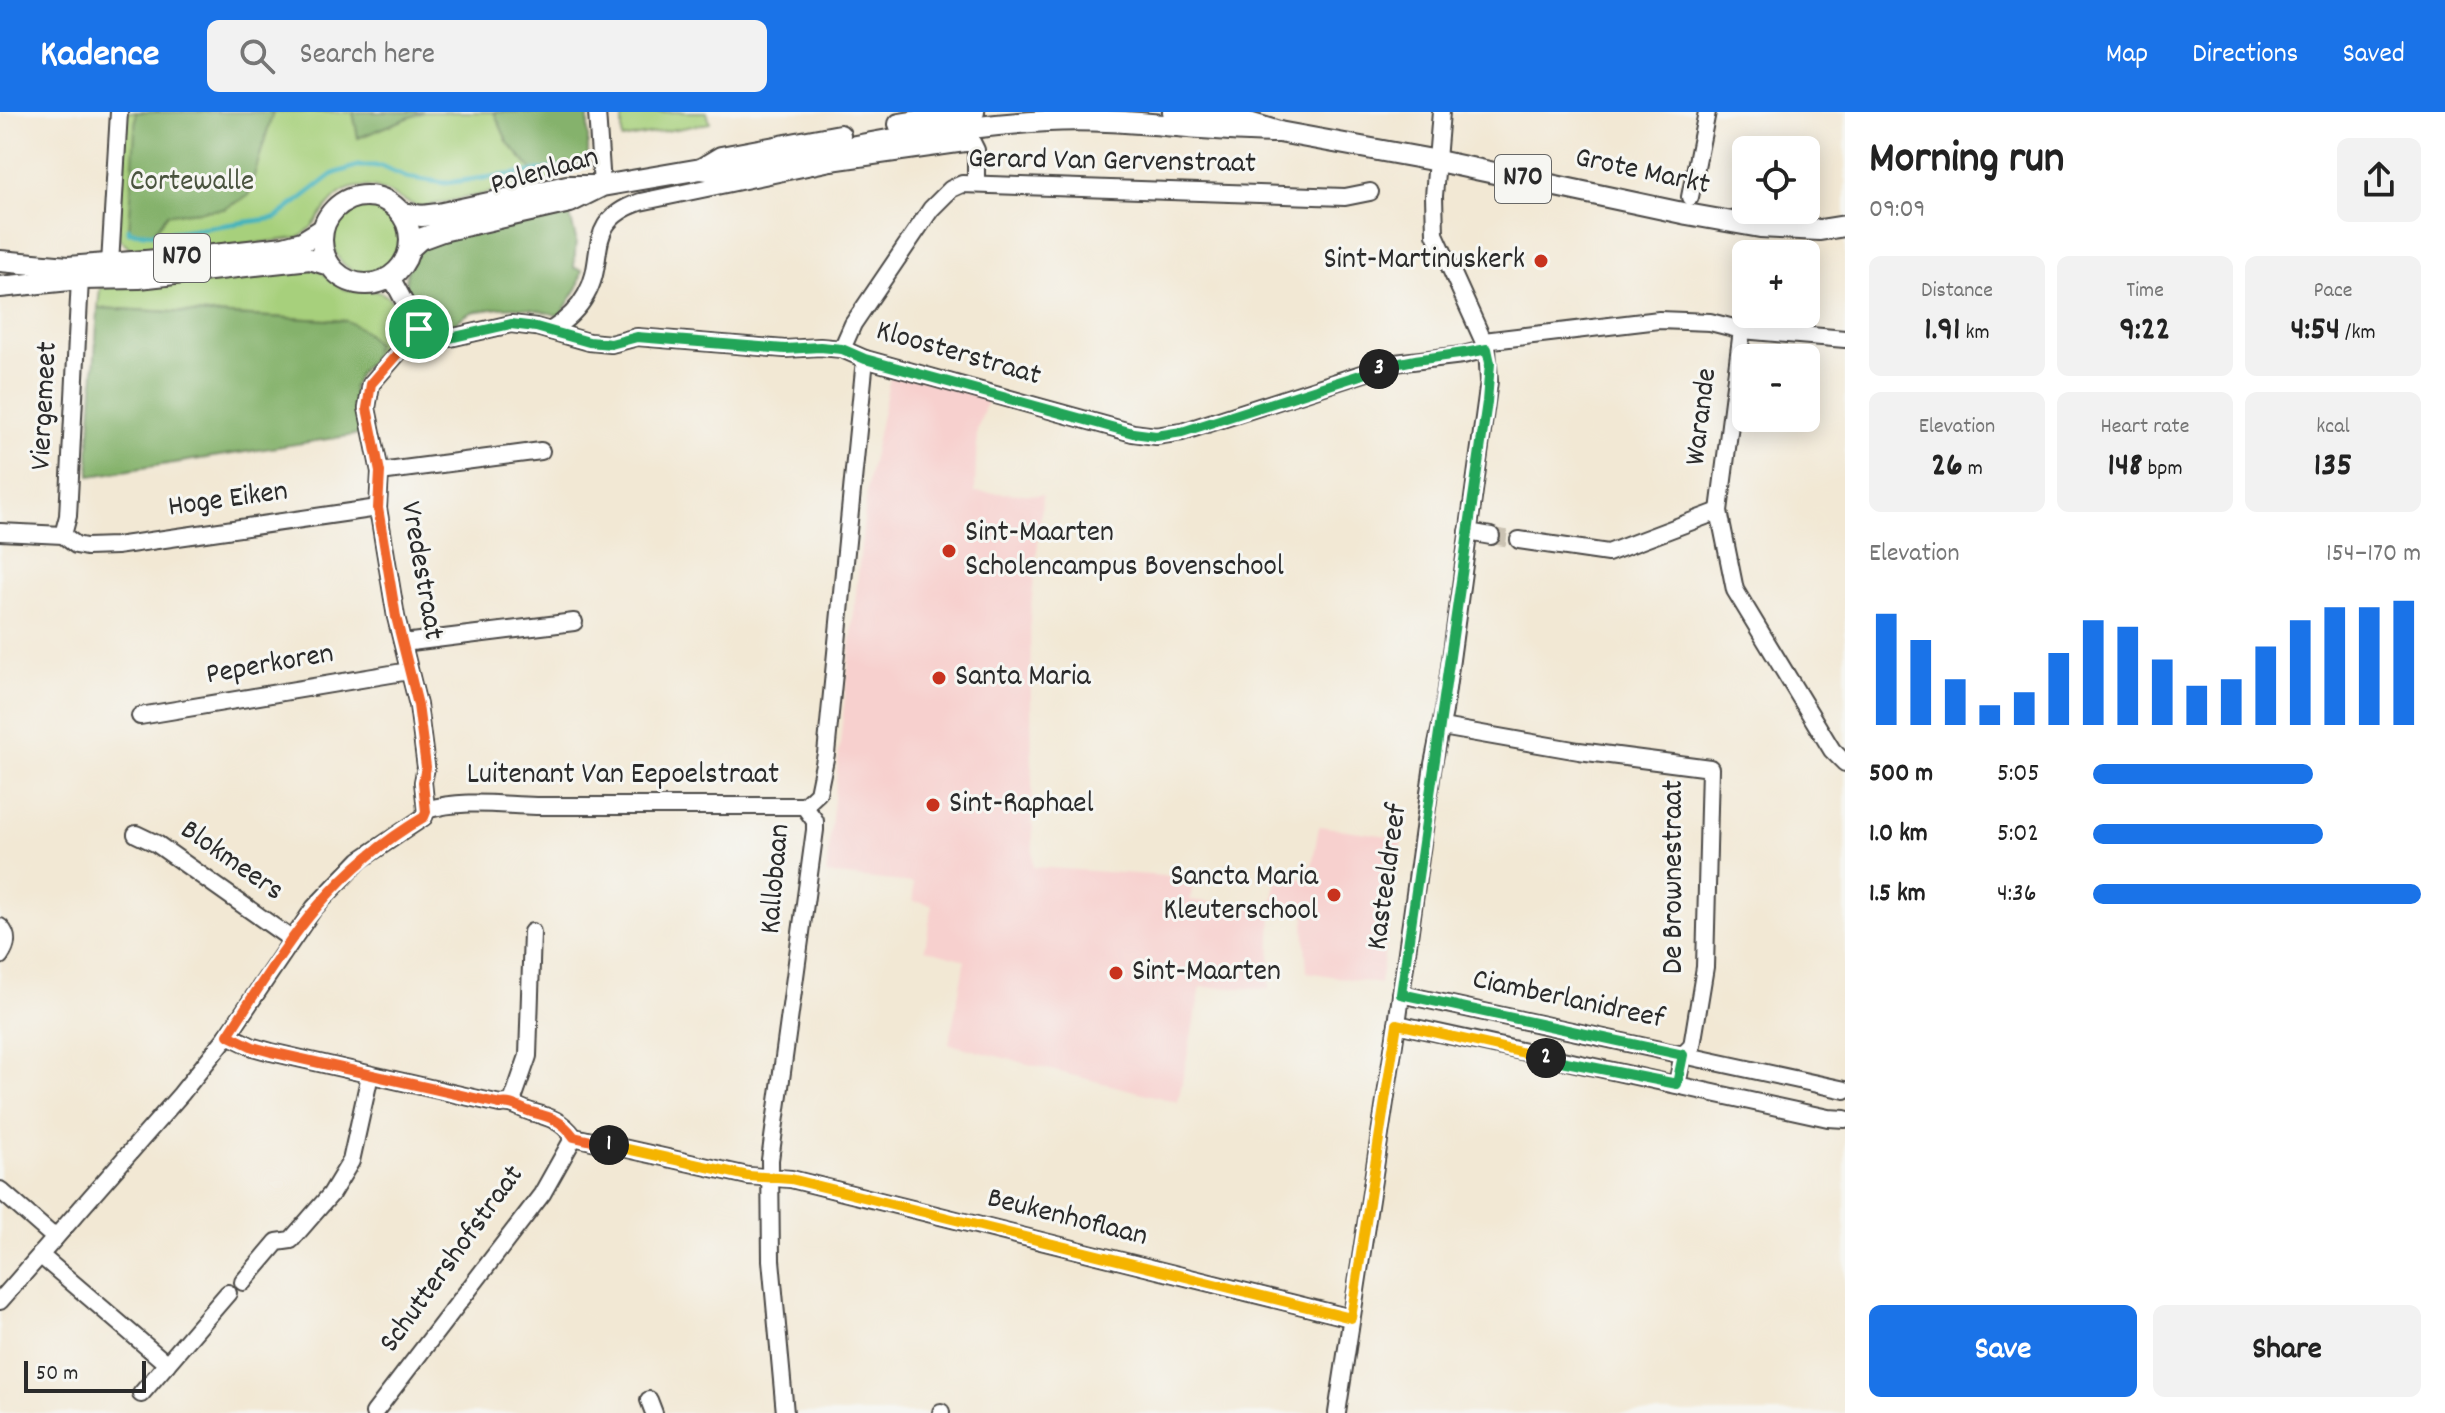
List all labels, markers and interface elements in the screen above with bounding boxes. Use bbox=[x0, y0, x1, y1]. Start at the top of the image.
search box bbox=[207, 20, 767, 92]
text: Kadence bbox=[40, 29, 159, 84]
icon: search bbox=[235, 34, 279, 78]
text: Search here bbox=[299, 35, 435, 78]
text: Map bbox=[2106, 36, 2148, 76]
text: Directions bbox=[2192, 36, 2298, 76]
text: Saved bbox=[2342, 36, 2405, 76]
text: Morning run bbox=[1869, 130, 2064, 193]
map controls bbox=[1732, 136, 1820, 432]
button: locate bbox=[1732, 136, 1820, 224]
street label: Polenlaan bbox=[486, 137, 604, 209]
street label: Grote Markt bbox=[1571, 138, 1713, 208]
button: share bbox=[2337, 138, 2421, 222]
street label: Gerard Van Gervenstraat bbox=[968, 139, 1256, 187]
road number: N70 bbox=[1495, 155, 1551, 203]
park label: Cortewalle bbox=[130, 162, 254, 205]
text: 09:09 bbox=[1869, 192, 1925, 229]
road number: N70 bbox=[154, 234, 210, 282]
place label: Sint-Martinuskerk bbox=[1323, 240, 1525, 283]
button: + bbox=[1732, 240, 1820, 328]
marker: Sint-Martinuskerk bbox=[1532, 252, 1550, 270]
text: Distance bbox=[1921, 276, 1993, 307]
text: Time bbox=[2126, 276, 2164, 307]
text: Pace bbox=[2314, 276, 2352, 307]
pin bbox=[385, 295, 453, 363]
icon: arrive bbox=[397, 307, 441, 351]
text: 1.91 bbox=[1924, 307, 1960, 356]
text: 9:22 bbox=[2120, 307, 2170, 356]
text: 4:54 bbox=[2290, 307, 2340, 356]
street label: Kloosterstraat bbox=[870, 311, 1046, 399]
text: km bbox=[1960, 318, 1990, 349]
text: /km bbox=[2340, 318, 2376, 349]
street label: Viergemeet bbox=[21, 341, 71, 471]
button: − bbox=[1732, 344, 1820, 432]
pin: 3 bbox=[1359, 349, 1399, 389]
text: 3 bbox=[1374, 353, 1384, 384]
street label: Warande bbox=[1676, 366, 1730, 468]
text: Elevation bbox=[1919, 412, 1995, 443]
text: Heart rate bbox=[2101, 412, 2189, 443]
text: kcal bbox=[2316, 412, 2350, 443]
text: 26 bbox=[1931, 443, 1963, 492]
text: 148 bbox=[2107, 443, 2143, 492]
text: 135 bbox=[2314, 443, 2352, 492]
text: m bbox=[1963, 454, 1983, 485]
text: bpm bbox=[2143, 454, 2183, 485]
street label: Hoge Eiken bbox=[165, 471, 291, 531]
street label: Vredestraat bbox=[387, 498, 453, 644]
place label: Sint-Maarten Scholencampus Bovenschool bbox=[965, 513, 1284, 590]
text: Elevation bbox=[1869, 536, 1959, 573]
text: 154–170 m bbox=[2326, 536, 2421, 573]
marker: Sint-Maarten Scholencampus Bovenschool bbox=[940, 542, 958, 560]
street label: Peperkoren bbox=[203, 634, 337, 698]
place label: Santa Maria bbox=[955, 657, 1091, 700]
marker: Santa Maria bbox=[930, 669, 948, 687]
street label: Luitenant Van Eepoelstraat bbox=[467, 755, 779, 798]
text: 500 m bbox=[1869, 756, 1933, 793]
text: 5:05 bbox=[1997, 756, 2040, 793]
street label: De Brownestraat bbox=[1654, 780, 1697, 974]
place label: Sint-Raphael bbox=[949, 784, 1094, 827]
marker: Sint-Raphael bbox=[924, 796, 942, 814]
street label: Kasteeldreef bbox=[1357, 800, 1421, 953]
street label: Blokmeers bbox=[170, 811, 292, 913]
text: 1.0 km bbox=[1869, 816, 1928, 853]
text: 5:02 bbox=[1997, 816, 2039, 853]
street label: Kallobaan bbox=[751, 822, 803, 936]
place label: Sancta Maria Kleuterschool bbox=[1163, 857, 1319, 934]
text: 1.5 km bbox=[1869, 876, 1926, 913]
text: 4:36 bbox=[1997, 876, 2036, 913]
marker: Sancta Maria Kleuterschool bbox=[1325, 886, 1343, 904]
place label: Sint-Maarten bbox=[1132, 952, 1281, 995]
street label: Ciamberlanidreef bbox=[1468, 960, 1669, 1043]
marker: Sint-Maarten bbox=[1107, 964, 1125, 982]
pin: 2 bbox=[1526, 1038, 1566, 1078]
text: 2 bbox=[1541, 1042, 1551, 1073]
pin: 1 bbox=[589, 1125, 629, 1165]
text: 1 bbox=[607, 1129, 611, 1160]
street label: Schuttershofstraat bbox=[370, 1157, 536, 1363]
street label: Beukenhoflaan bbox=[982, 1178, 1152, 1260]
button: Save bbox=[1869, 1305, 2137, 1397]
button: Share bbox=[2153, 1305, 2421, 1397]
scale bar bbox=[24, 1357, 146, 1393]
text: 50 m bbox=[36, 1359, 78, 1390]

